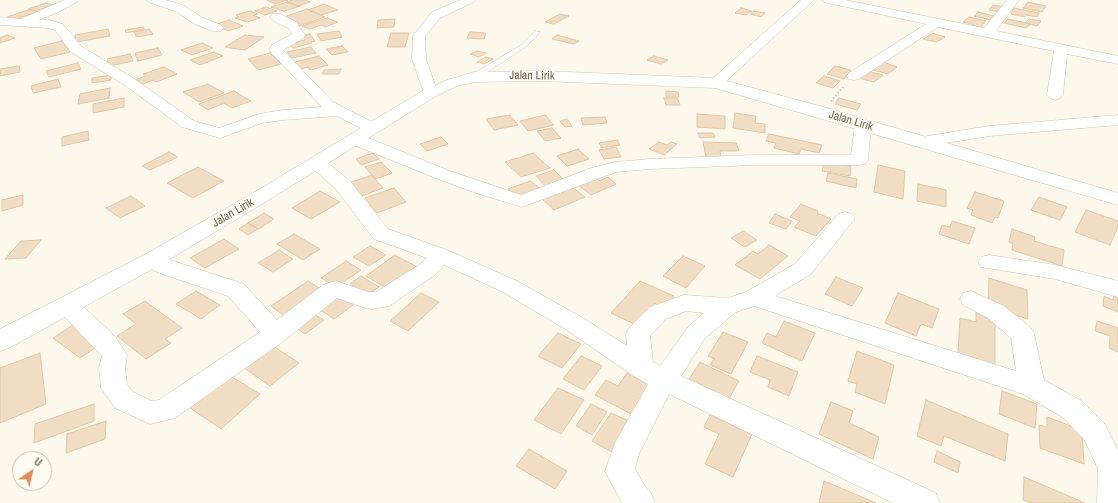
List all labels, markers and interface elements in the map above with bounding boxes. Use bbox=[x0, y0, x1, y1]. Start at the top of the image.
street label: Jalan Lirik bbox=[509, 68, 555, 84]
street label: Jalan Lirik bbox=[827, 107, 875, 135]
street label: Jalan Lirik bbox=[210, 195, 256, 231]
north arrow bbox=[12, 451, 52, 491]
text: U bbox=[32, 454, 45, 470]

